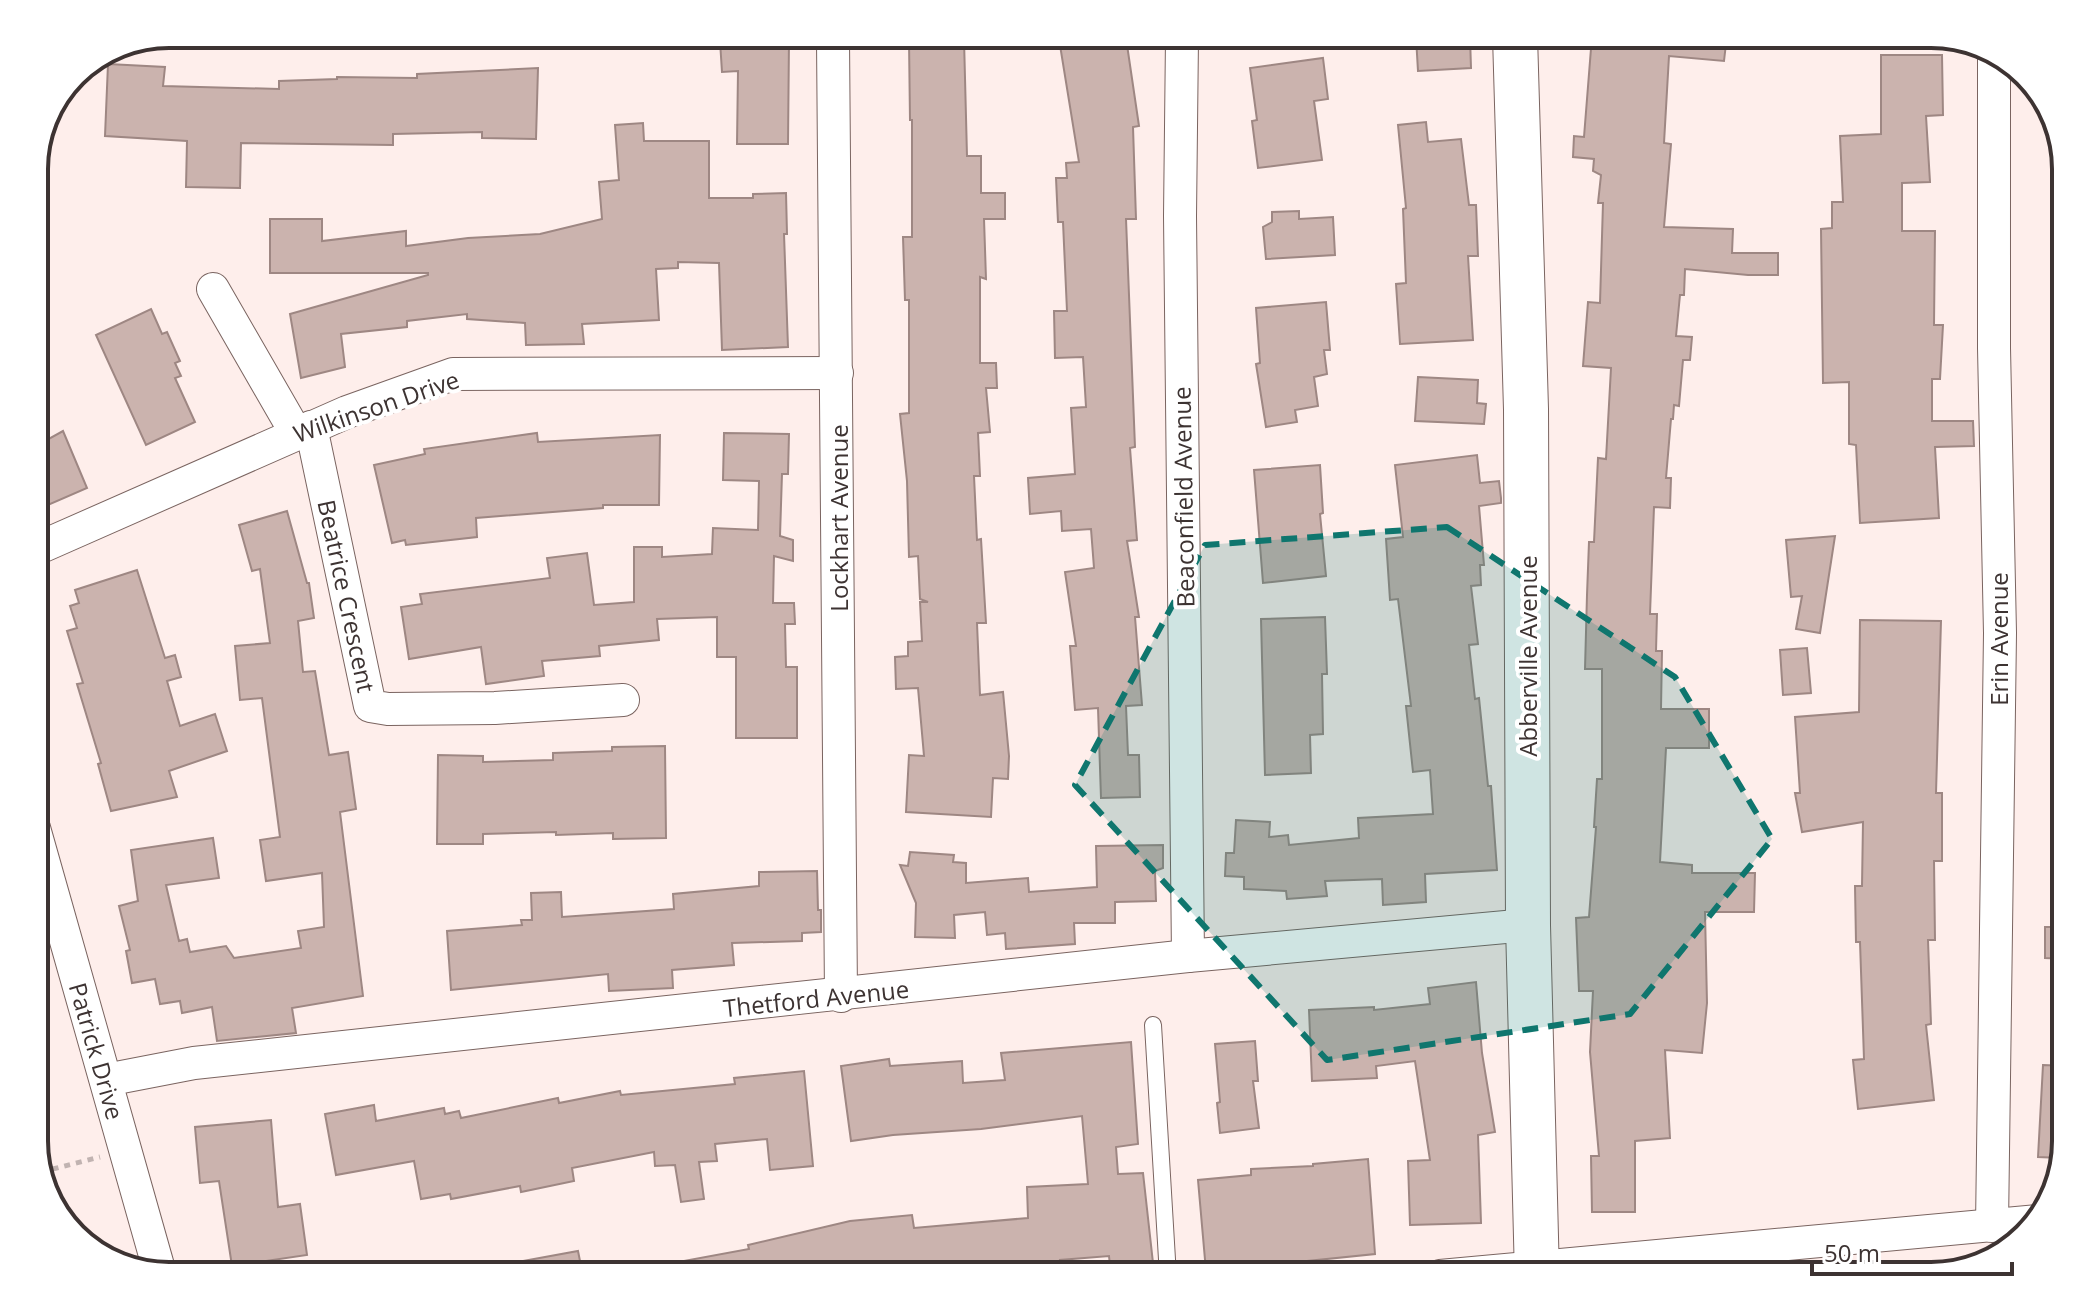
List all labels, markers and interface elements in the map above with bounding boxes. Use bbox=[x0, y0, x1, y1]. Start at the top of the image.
street label: Wilkinson Drive bbox=[289, 362, 463, 450]
street label: Beaconfield Avenue bbox=[1165, 386, 1201, 608]
street label: Lockhart Avenue bbox=[822, 424, 855, 612]
street label: Beatrice Crescent bbox=[310, 497, 384, 695]
street label: Abberville Avenue bbox=[1511, 555, 1544, 757]
street label: Erin Avenue bbox=[1982, 572, 2015, 706]
street label: Thetford Avenue bbox=[721, 972, 911, 1024]
street label: Patrick Drive bbox=[62, 979, 132, 1123]
scale bar bbox=[1812, 1226, 2012, 1276]
text: 50 m bbox=[1824, 1236, 1880, 1269]

